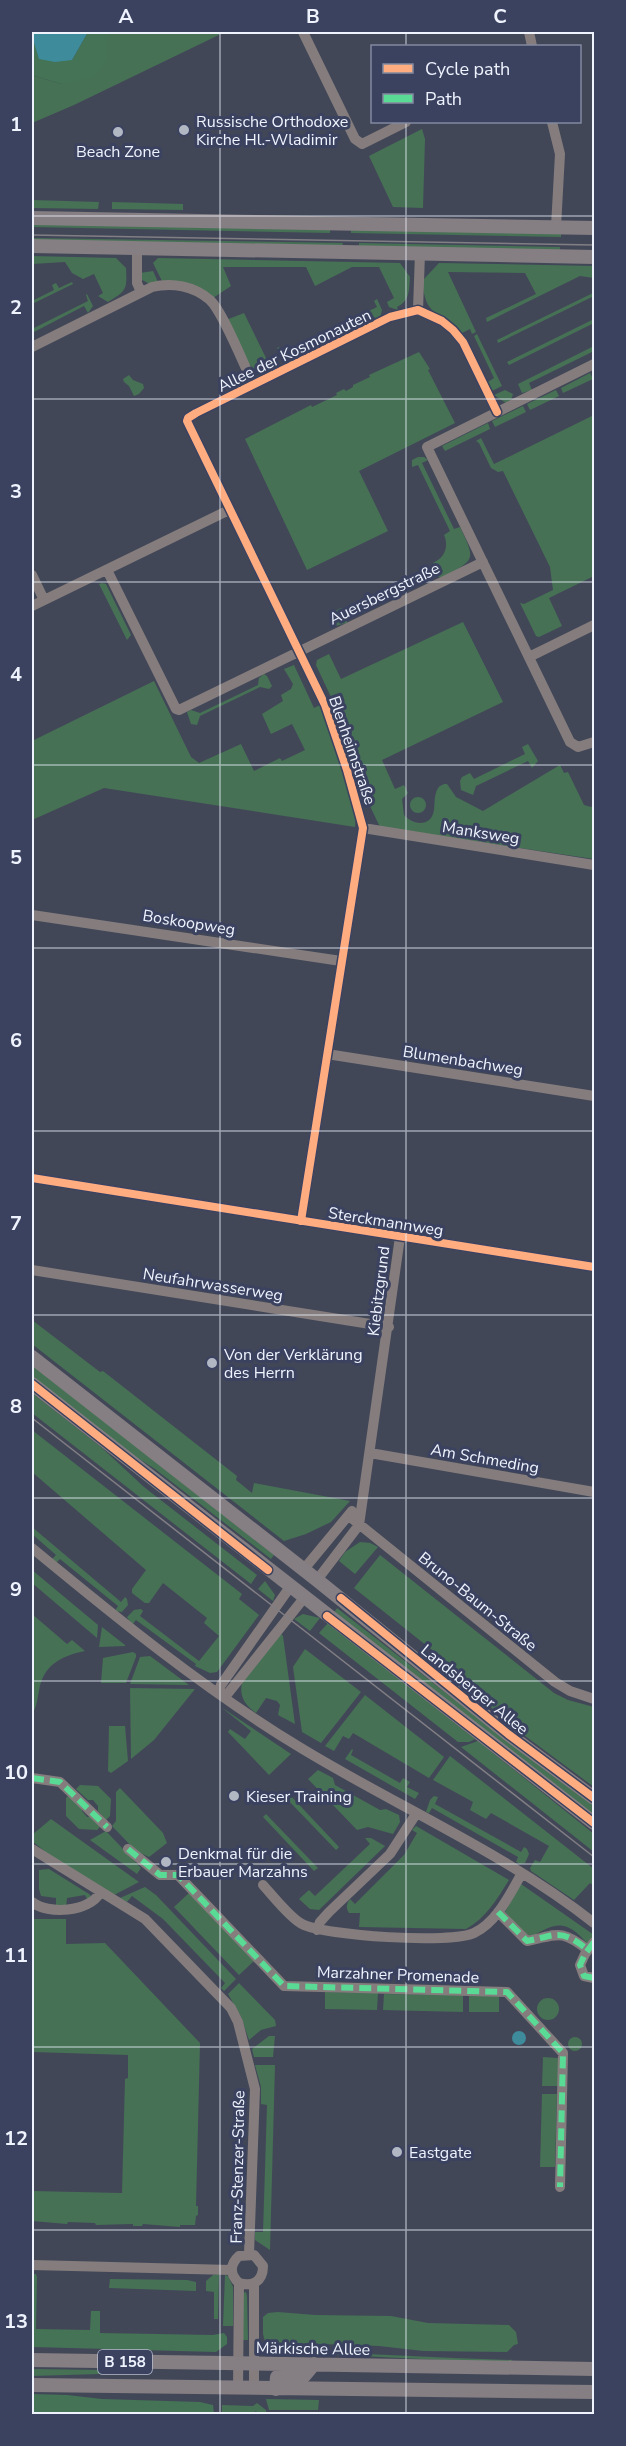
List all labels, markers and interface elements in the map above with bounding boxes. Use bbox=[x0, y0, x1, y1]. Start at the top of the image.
text: A bbox=[119, 3, 134, 30]
text: B bbox=[306, 3, 320, 30]
text: C bbox=[493, 3, 507, 30]
legend bbox=[371, 45, 581, 123]
text: Cycle path bbox=[425, 57, 510, 81]
text: Path bbox=[425, 87, 462, 111]
text: 1 bbox=[10, 111, 22, 138]
place label: Russische Orthodoxe Kirche Hl.-Wladimir bbox=[196, 111, 348, 151]
marker: Russische Orthodoxe Kirche Hl.-Wladimir bbox=[177, 123, 191, 137]
marker: Beach Zone bbox=[111, 125, 125, 139]
place label: Beach Zone bbox=[76, 141, 160, 163]
text: 2 bbox=[10, 294, 22, 321]
street label: Allee der Kosmonauten bbox=[214, 304, 375, 398]
text: 3 bbox=[10, 478, 22, 505]
street label: Auersbergstraße bbox=[325, 557, 444, 630]
text: 4 bbox=[10, 661, 22, 688]
street label: Blenheimstraße bbox=[323, 693, 381, 808]
street label: Manksweg bbox=[441, 816, 521, 850]
text: 5 bbox=[10, 844, 22, 871]
street label: Boskoopweg bbox=[141, 905, 237, 941]
text: 6 bbox=[10, 1027, 22, 1054]
street label: Blumenbachweg bbox=[401, 1041, 524, 1081]
street label: Sterckmannweg bbox=[327, 1202, 445, 1242]
text: 7 bbox=[10, 1210, 22, 1237]
street label: Kiebitzgrund bbox=[363, 1245, 395, 1337]
street label: Neufahrwasserweg bbox=[141, 1263, 284, 1307]
place label: Von der Verklärung des Herrn bbox=[223, 1344, 363, 1384]
marker: Von der Verklärung des Herrn bbox=[205, 1356, 219, 1370]
text: 8 bbox=[10, 1393, 22, 1420]
street label: Am Schmeding bbox=[429, 1439, 541, 1479]
street label: Bruno-Baum-Straße bbox=[413, 1547, 541, 1657]
text: 9 bbox=[10, 1576, 22, 1603]
street label: Landsberger Allee bbox=[416, 1640, 533, 1740]
text: 10 bbox=[4, 1759, 28, 1786]
place label: Kieser Training bbox=[246, 1786, 352, 1808]
marker: Kieser Training bbox=[227, 1789, 241, 1803]
place label: Denkmal für die Erbauer Marzahns bbox=[178, 1843, 308, 1883]
marker: Denkmal für die Erbauer Marzahns bbox=[159, 1855, 173, 1869]
text: 11 bbox=[4, 1942, 28, 1969]
street label: Marzahner Promenade bbox=[316, 1961, 479, 1989]
street label: Franz-Stenzer-Straße bbox=[226, 2090, 250, 2244]
text: 12 bbox=[4, 2125, 28, 2152]
place label: Eastgate bbox=[409, 2142, 472, 2164]
marker: Eastgate bbox=[390, 2145, 404, 2159]
text: 13 bbox=[4, 2308, 28, 2335]
street label: Märkische Allee bbox=[256, 2337, 370, 2361]
road number: B 158 bbox=[98, 2350, 152, 2374]

